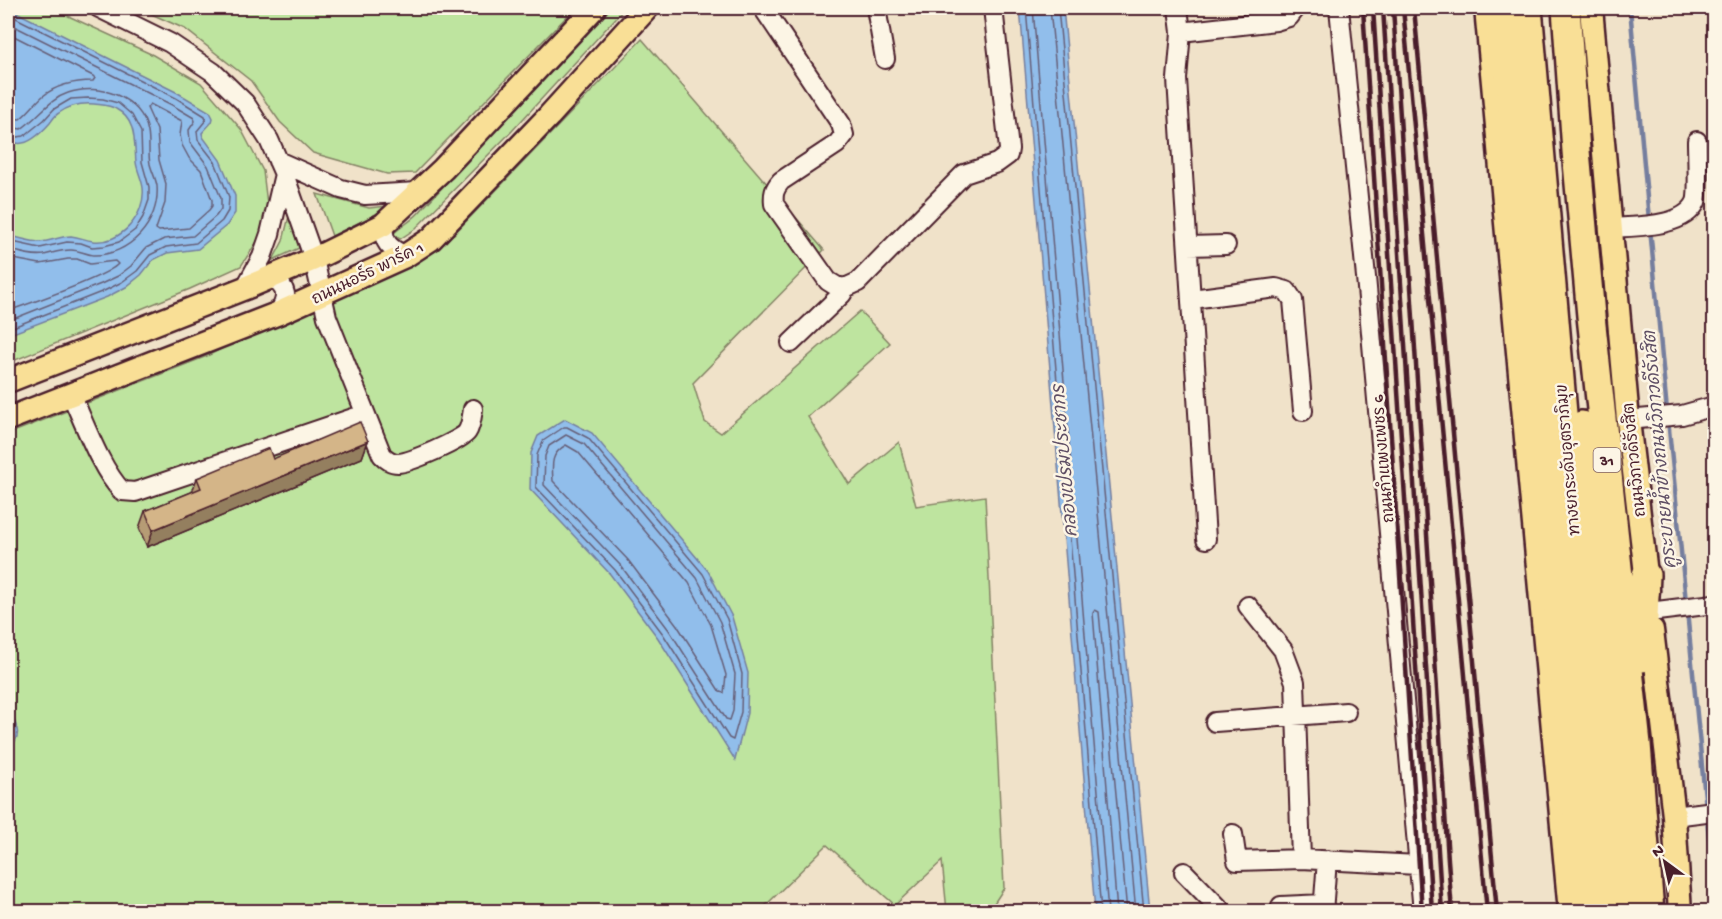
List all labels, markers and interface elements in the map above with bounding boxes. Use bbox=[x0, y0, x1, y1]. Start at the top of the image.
street label: ถนนนอร์ธ พาร์ค 1 bbox=[307, 235, 428, 310]
water label: คูระบายน้ำข้างถนนวิภาวดีรังสิต bbox=[1632, 329, 1682, 570]
water label: คลองเปรมประชากร bbox=[1046, 382, 1084, 538]
street label: ทางยกระดับอุตราภิมุข bbox=[1550, 383, 1587, 537]
street label: ถนนกำแพงเพชร 6 bbox=[1366, 393, 1401, 524]
street label: ถนนวิภาวดีรังสิต bbox=[1617, 401, 1652, 518]
road number: 31 bbox=[1594, 448, 1620, 472]
north arrow bbox=[1635, 832, 1695, 892]
text: N bbox=[1649, 841, 1669, 863]

